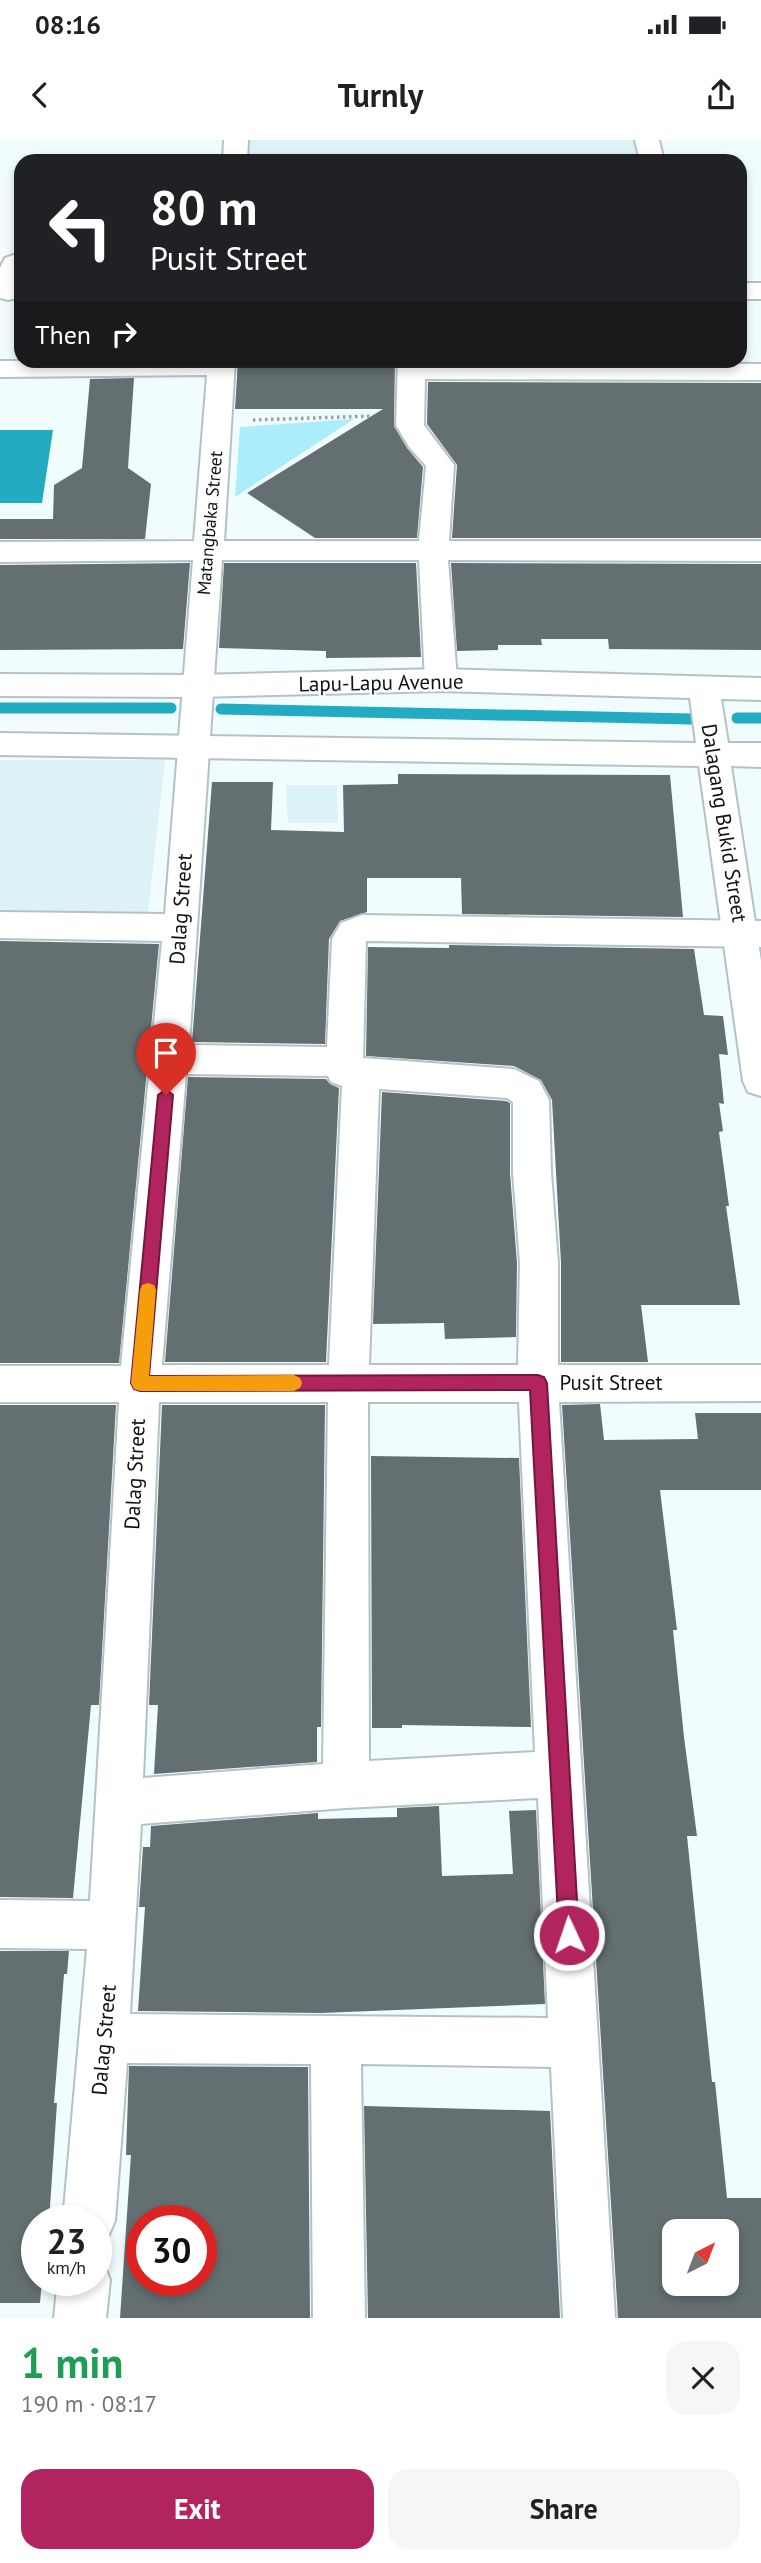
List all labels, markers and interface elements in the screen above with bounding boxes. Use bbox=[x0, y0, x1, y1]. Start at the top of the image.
text: 08:16 bbox=[35, 8, 101, 41]
text: Turnly bbox=[338, 74, 423, 116]
icon: back bbox=[21, 76, 59, 114]
icon: share bbox=[702, 76, 740, 114]
text: 80 m bbox=[150, 175, 257, 239]
icon: left bbox=[35, 182, 126, 273]
text: Pusit Street bbox=[150, 237, 307, 279]
icon: right bbox=[105, 315, 143, 353]
text: Then bbox=[35, 318, 91, 351]
street label: Matangbaka Street bbox=[192, 450, 227, 596]
street label: Lapu-Lapu Avenue bbox=[298, 668, 464, 697]
street label: Dalagang Bukid Street bbox=[695, 722, 754, 924]
street label: Dalag Street bbox=[163, 853, 198, 965]
pin bbox=[136, 1023, 196, 1095]
icon: arrive bbox=[147, 1034, 185, 1072]
street label: Pusit Street bbox=[559, 1369, 663, 1396]
street label: Dalag Street bbox=[118, 1418, 151, 1530]
position arrow bbox=[532, 1898, 606, 1972]
street label: Dalag Street bbox=[85, 1983, 122, 2097]
speed limit sign: 30 bbox=[126, 2205, 217, 2296]
text: 23 bbox=[47, 2218, 86, 2264]
north arrow bbox=[662, 2219, 738, 2296]
map controls bbox=[662, 2219, 739, 2296]
text: km/h bbox=[47, 2256, 86, 2279]
text: 1 min bbox=[21, 2335, 123, 2390]
button: close bbox=[666, 2341, 740, 2415]
text: 190 m · 08:17 bbox=[21, 2389, 157, 2418]
button: Exit bbox=[21, 2469, 374, 2549]
button: Share bbox=[388, 2469, 740, 2549]

